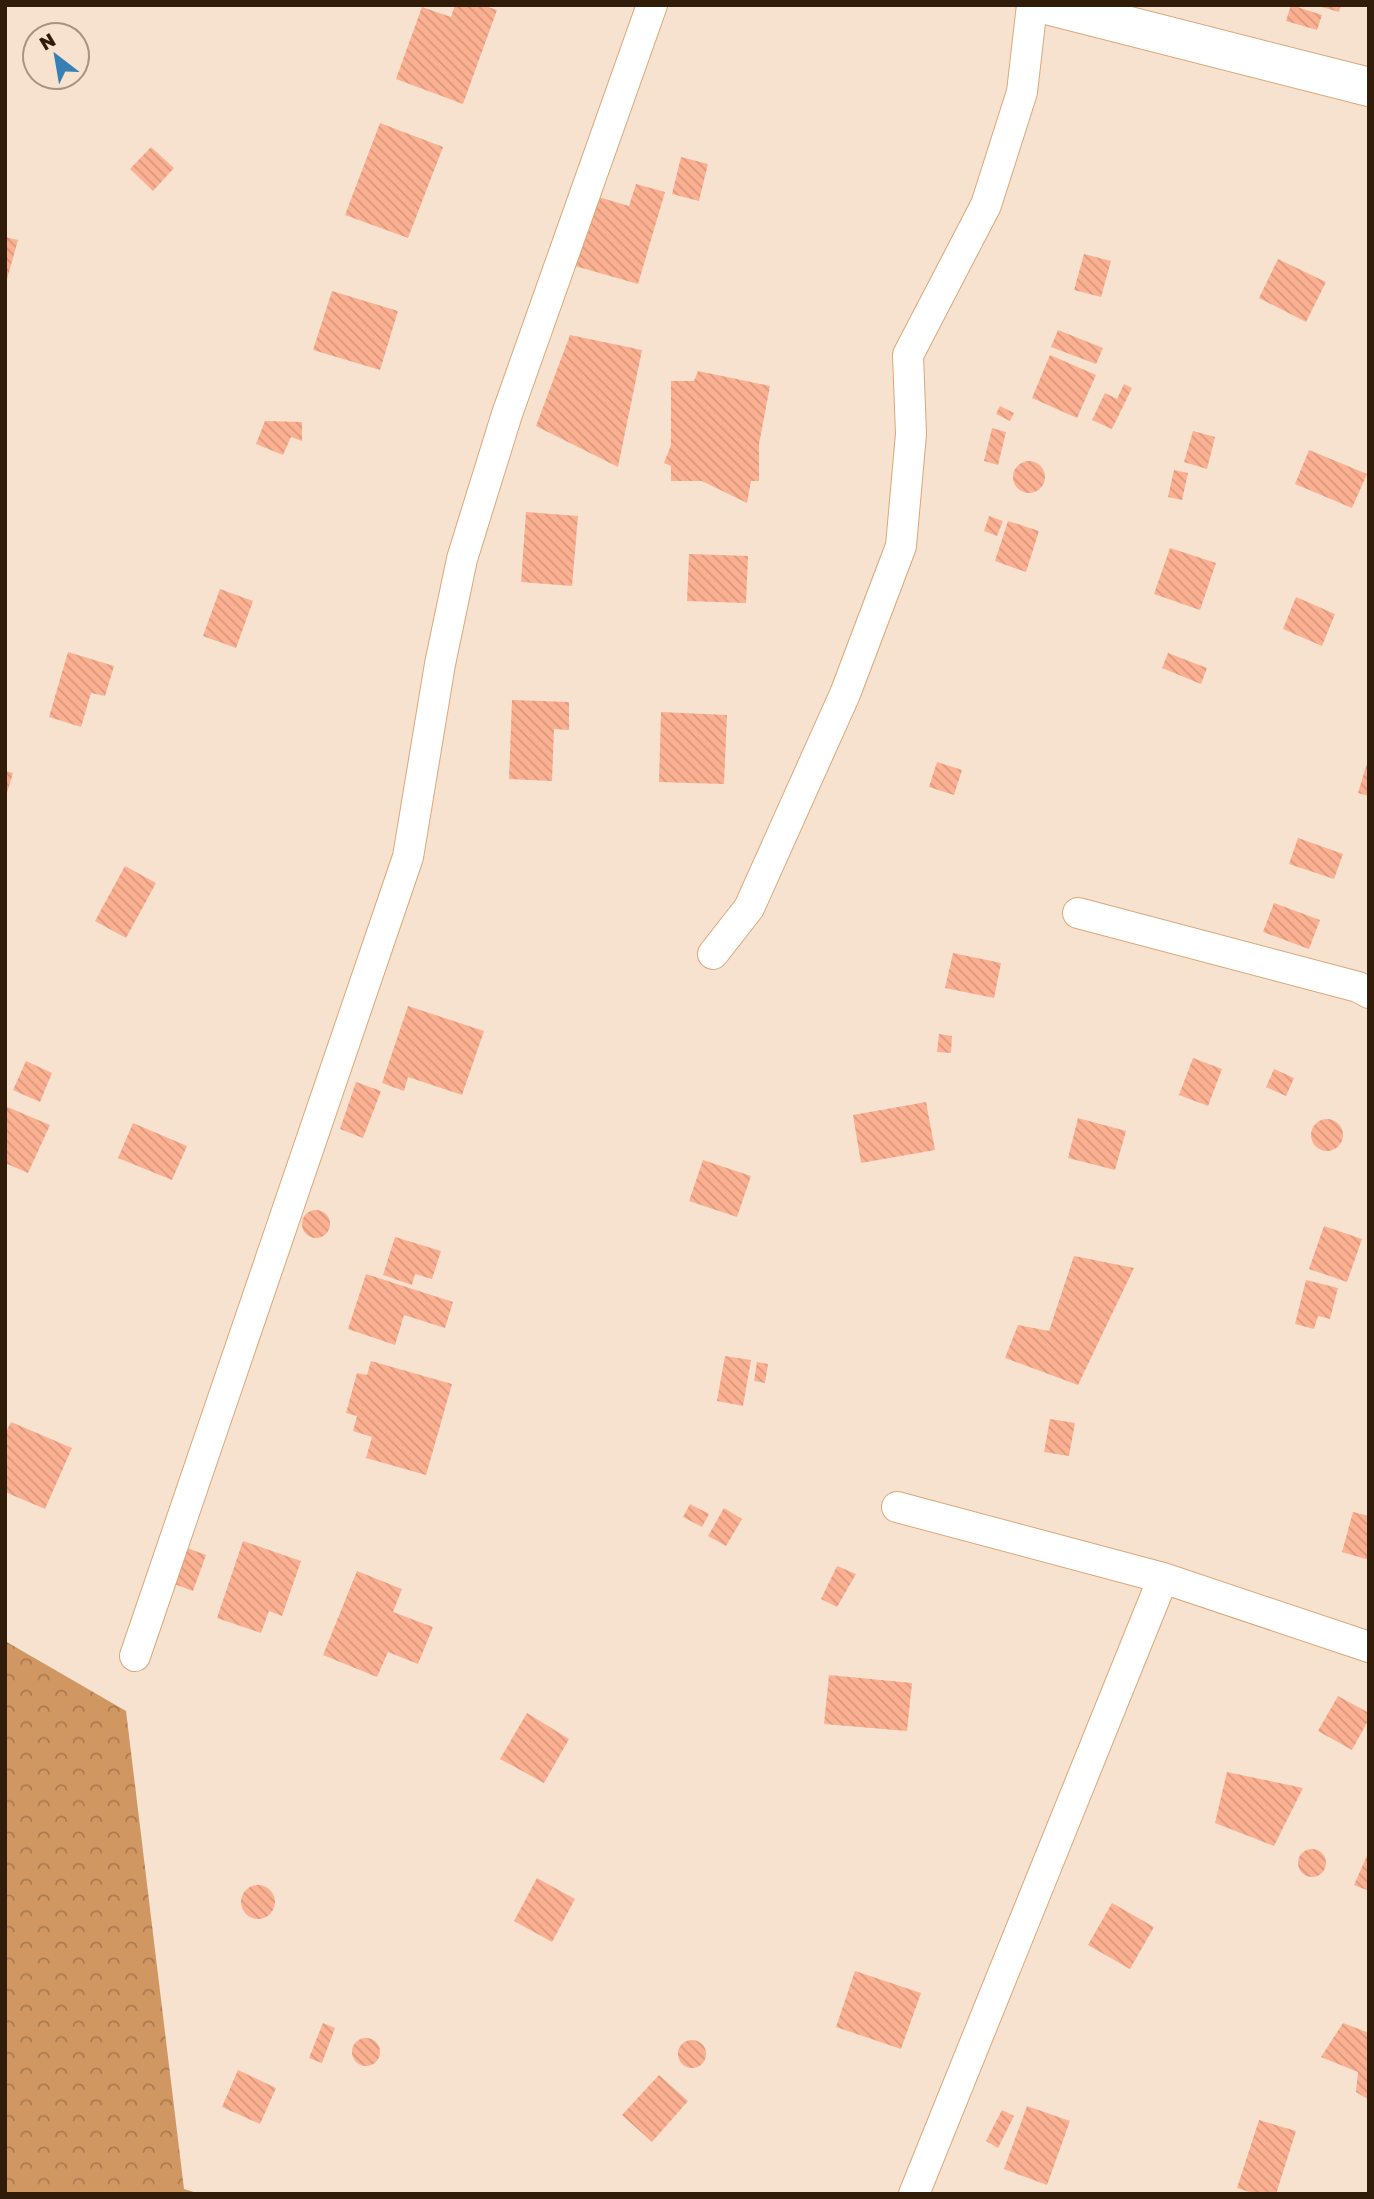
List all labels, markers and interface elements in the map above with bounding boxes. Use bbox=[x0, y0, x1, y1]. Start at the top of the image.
north arrow bbox=[21, 21, 91, 91]
text: N bbox=[35, 27, 59, 55]

